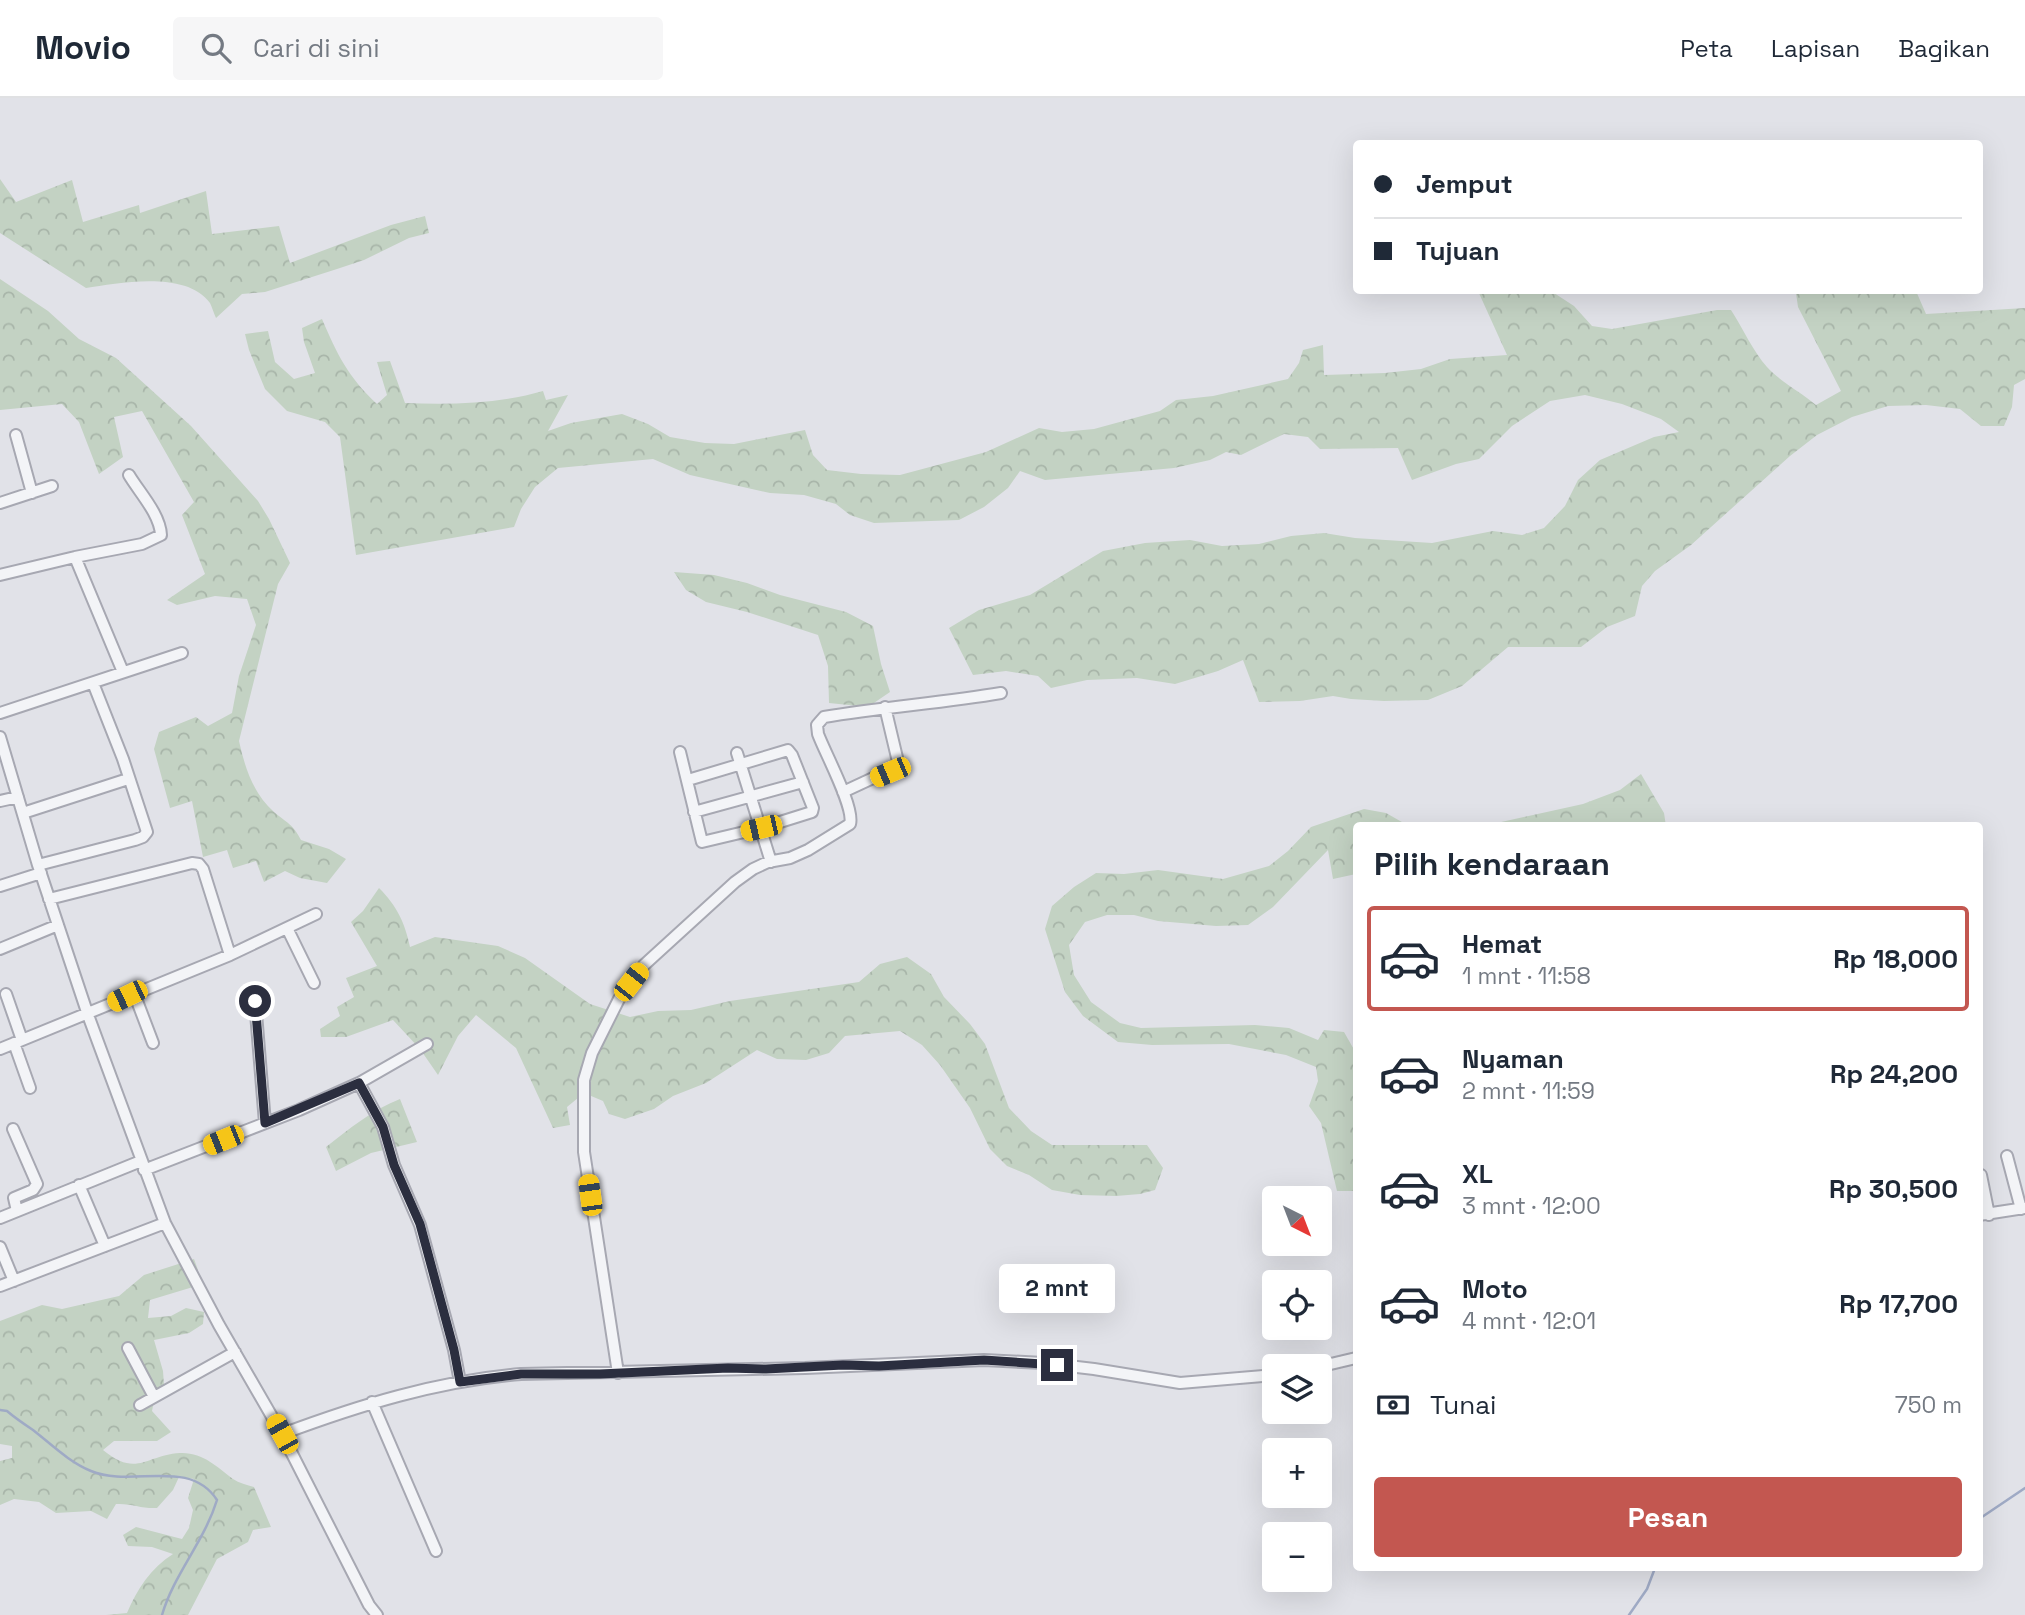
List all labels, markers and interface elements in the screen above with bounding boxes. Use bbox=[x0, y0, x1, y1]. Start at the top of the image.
search box bbox=[173, 17, 663, 80]
text: Movio bbox=[35, 27, 131, 69]
icon: search bbox=[197, 29, 235, 67]
text: Cari di sini bbox=[253, 31, 380, 65]
text: Peta bbox=[1680, 33, 1733, 64]
text: Lapisan bbox=[1771, 33, 1860, 64]
text: Bagikan bbox=[1898, 33, 1990, 64]
text: Jemput bbox=[1416, 167, 1513, 201]
text: Tujuan bbox=[1416, 234, 1499, 268]
car bbox=[867, 754, 914, 790]
car bbox=[739, 813, 784, 843]
text: Pilih kendaraan bbox=[1374, 844, 1610, 884]
icon: car bbox=[1378, 927, 1441, 990]
text: Hemat bbox=[1462, 927, 1542, 961]
text: Rp 18,000 bbox=[1833, 942, 1958, 976]
car bbox=[610, 959, 653, 1005]
text: 1 mnt · 11:58 bbox=[1462, 961, 1591, 991]
car bbox=[104, 977, 151, 1015]
route start bbox=[239, 985, 271, 1017]
icon: car bbox=[1378, 1042, 1441, 1105]
text: Nyaman bbox=[1462, 1042, 1564, 1076]
text: Rp 24,200 bbox=[1830, 1057, 1958, 1091]
text: 2 mnt · 11:59 bbox=[1462, 1076, 1595, 1106]
car bbox=[200, 1122, 247, 1158]
icon: car bbox=[1378, 1157, 1441, 1220]
text: XL bbox=[1462, 1157, 1493, 1191]
text: Rp 30,500 bbox=[1829, 1172, 1958, 1206]
car bbox=[577, 1173, 604, 1217]
north arrow bbox=[1262, 1186, 1332, 1256]
map controls bbox=[1262, 1186, 1332, 1592]
text: 3 mnt · 12:00 bbox=[1462, 1191, 1601, 1221]
callout: 2 mnt bbox=[999, 1264, 1115, 1312]
button: locate bbox=[1262, 1270, 1332, 1340]
icon: car bbox=[1378, 1272, 1441, 1335]
text: Moto bbox=[1462, 1272, 1528, 1306]
text: 2 mnt bbox=[1025, 1273, 1089, 1303]
text: Rp 17,700 bbox=[1839, 1287, 1958, 1321]
text: 4 mnt · 12:01 bbox=[1462, 1306, 1596, 1336]
route end bbox=[1041, 1349, 1073, 1381]
button: layers bbox=[1262, 1354, 1332, 1424]
icon: cash bbox=[1374, 1386, 1412, 1424]
text: Tunai bbox=[1430, 1388, 1496, 1422]
text: 750 m bbox=[1895, 1390, 1962, 1420]
car bbox=[263, 1411, 302, 1457]
button: + bbox=[1262, 1438, 1332, 1508]
button: Pesan bbox=[1374, 1477, 1962, 1557]
button: − bbox=[1262, 1522, 1332, 1592]

